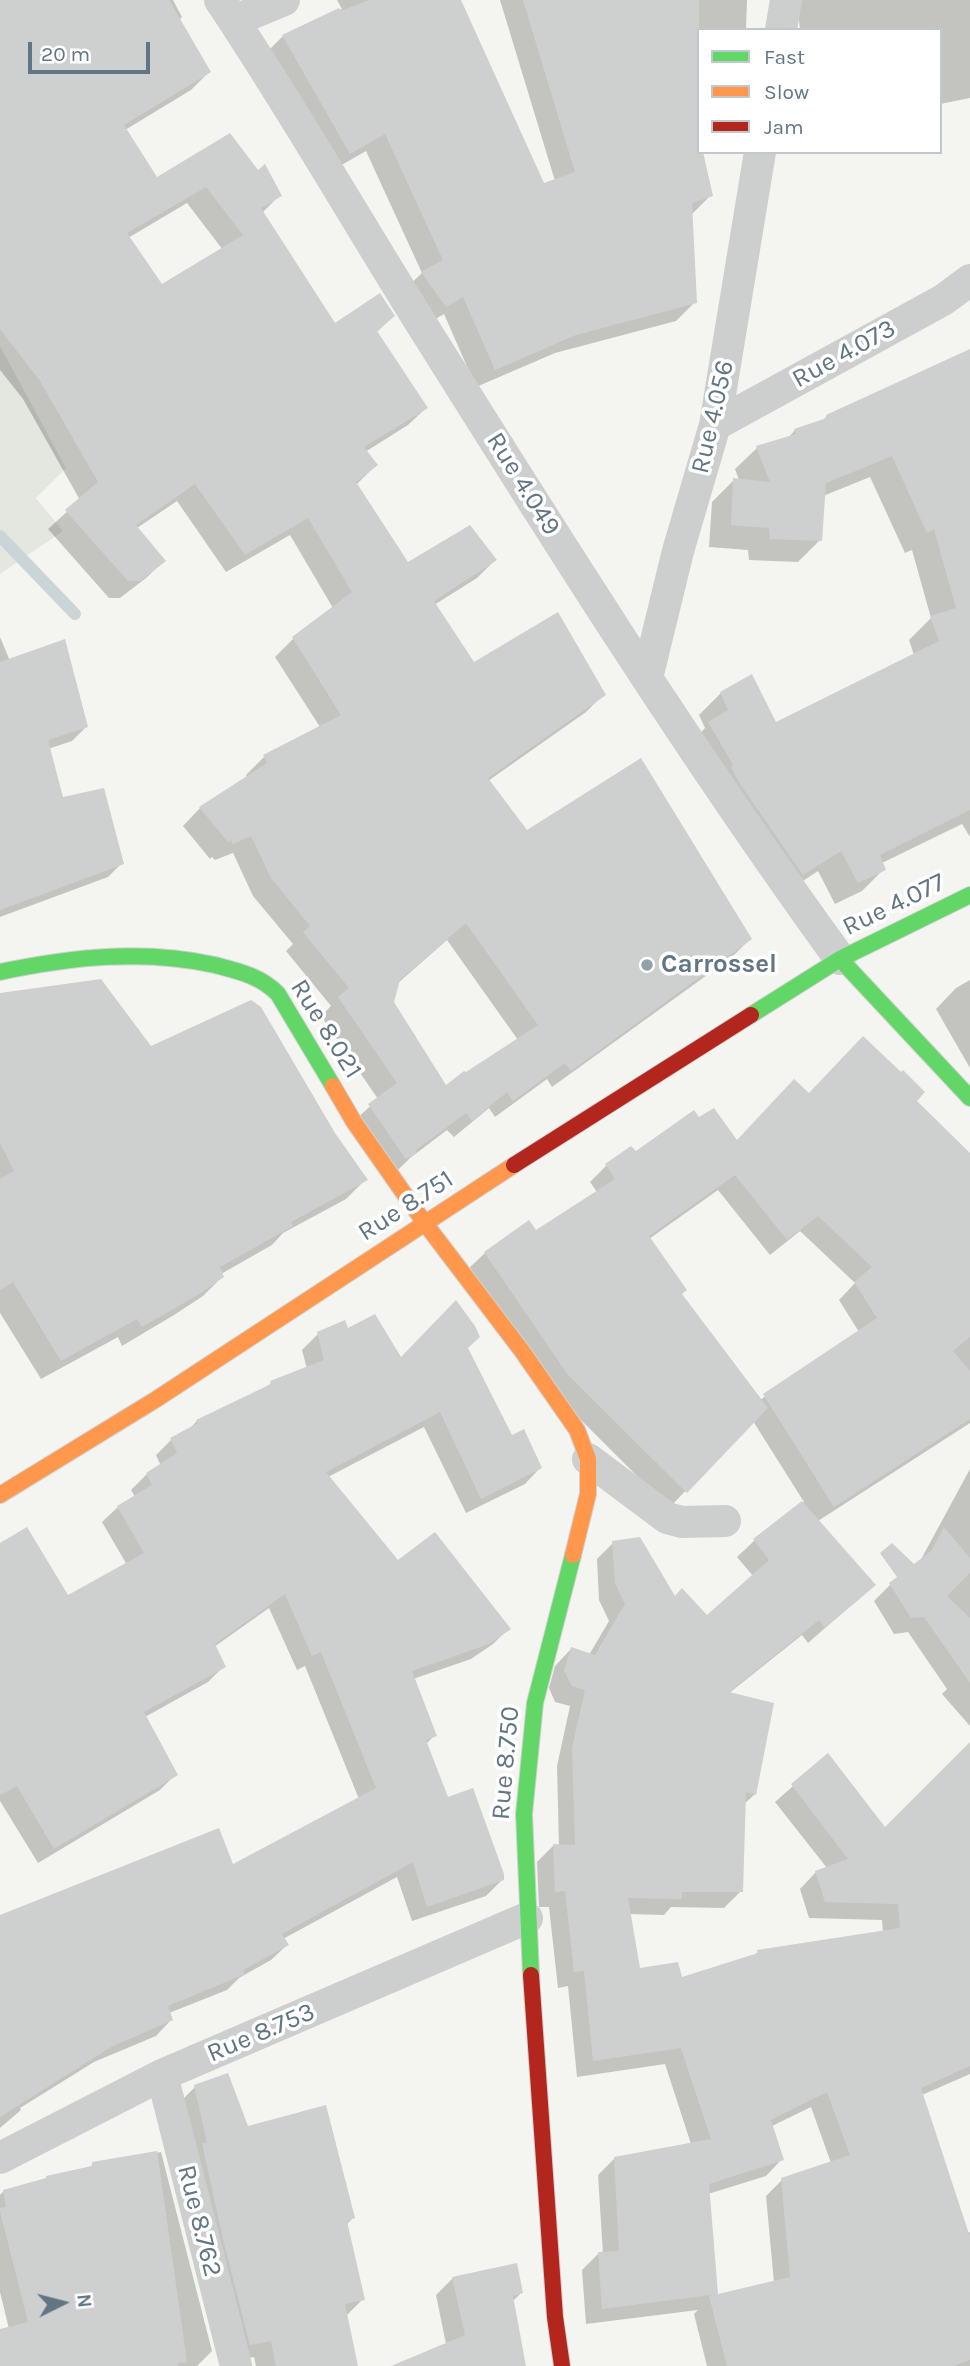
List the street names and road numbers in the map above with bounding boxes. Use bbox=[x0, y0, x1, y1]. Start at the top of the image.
street label: Rue 4.073 bbox=[787, 313, 901, 395]
street label: Rue 4.056 bbox=[685, 357, 741, 477]
street label: Rue 4.049 bbox=[479, 427, 567, 541]
street label: Rue 4.077 bbox=[838, 867, 950, 943]
street label: Rue 8.021 bbox=[283, 974, 369, 1084]
street label: Rue 8.751 bbox=[353, 1164, 459, 1248]
street label: Rue 8.750 bbox=[485, 1705, 527, 1821]
street label: Rue 8.753 bbox=[202, 1996, 320, 2070]
street label: Rue 8.762 bbox=[170, 2162, 228, 2280]

